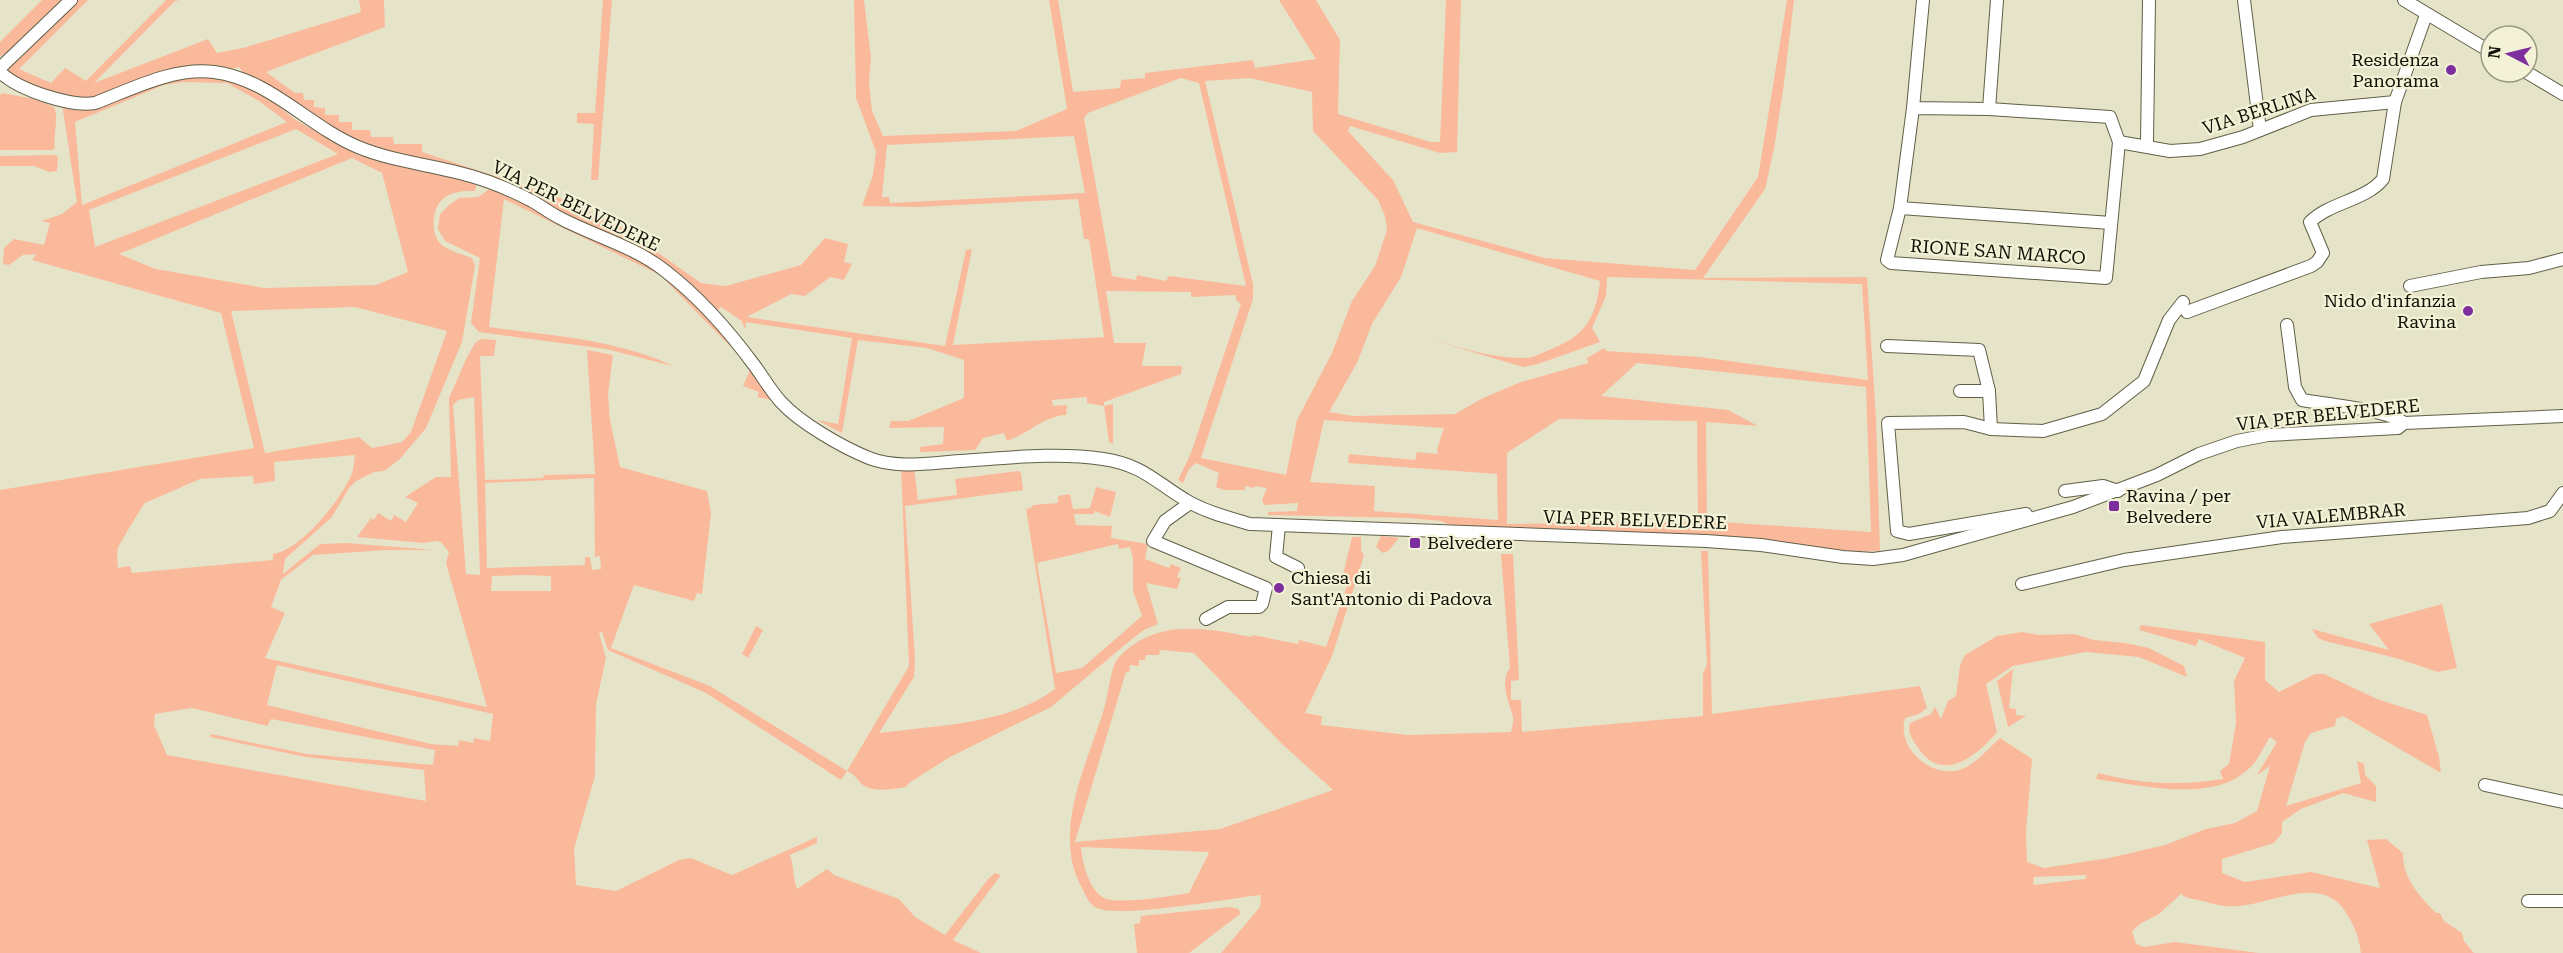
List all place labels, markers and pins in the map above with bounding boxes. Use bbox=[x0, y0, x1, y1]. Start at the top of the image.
place label: Residenza Panorama bbox=[2351, 49, 2439, 91]
marker: Residenza Panorama bbox=[2444, 63, 2458, 77]
place label: Nido d'infanzia Ravina bbox=[2324, 290, 2456, 332]
marker: Nido d'infanzia Ravina bbox=[2461, 304, 2475, 318]
place label: Ravina / per Belvedere bbox=[2126, 485, 2231, 527]
marker: Ravina / per Belvedere bbox=[2107, 499, 2121, 513]
place label: Belvedere bbox=[1427, 532, 1513, 553]
marker: Belvedere bbox=[1408, 536, 1422, 550]
place label: Chiesa di Sant'Antonio di Padova bbox=[1291, 567, 1492, 609]
marker: Chiesa di Sant'Antonio di Padova bbox=[1272, 581, 1286, 595]

